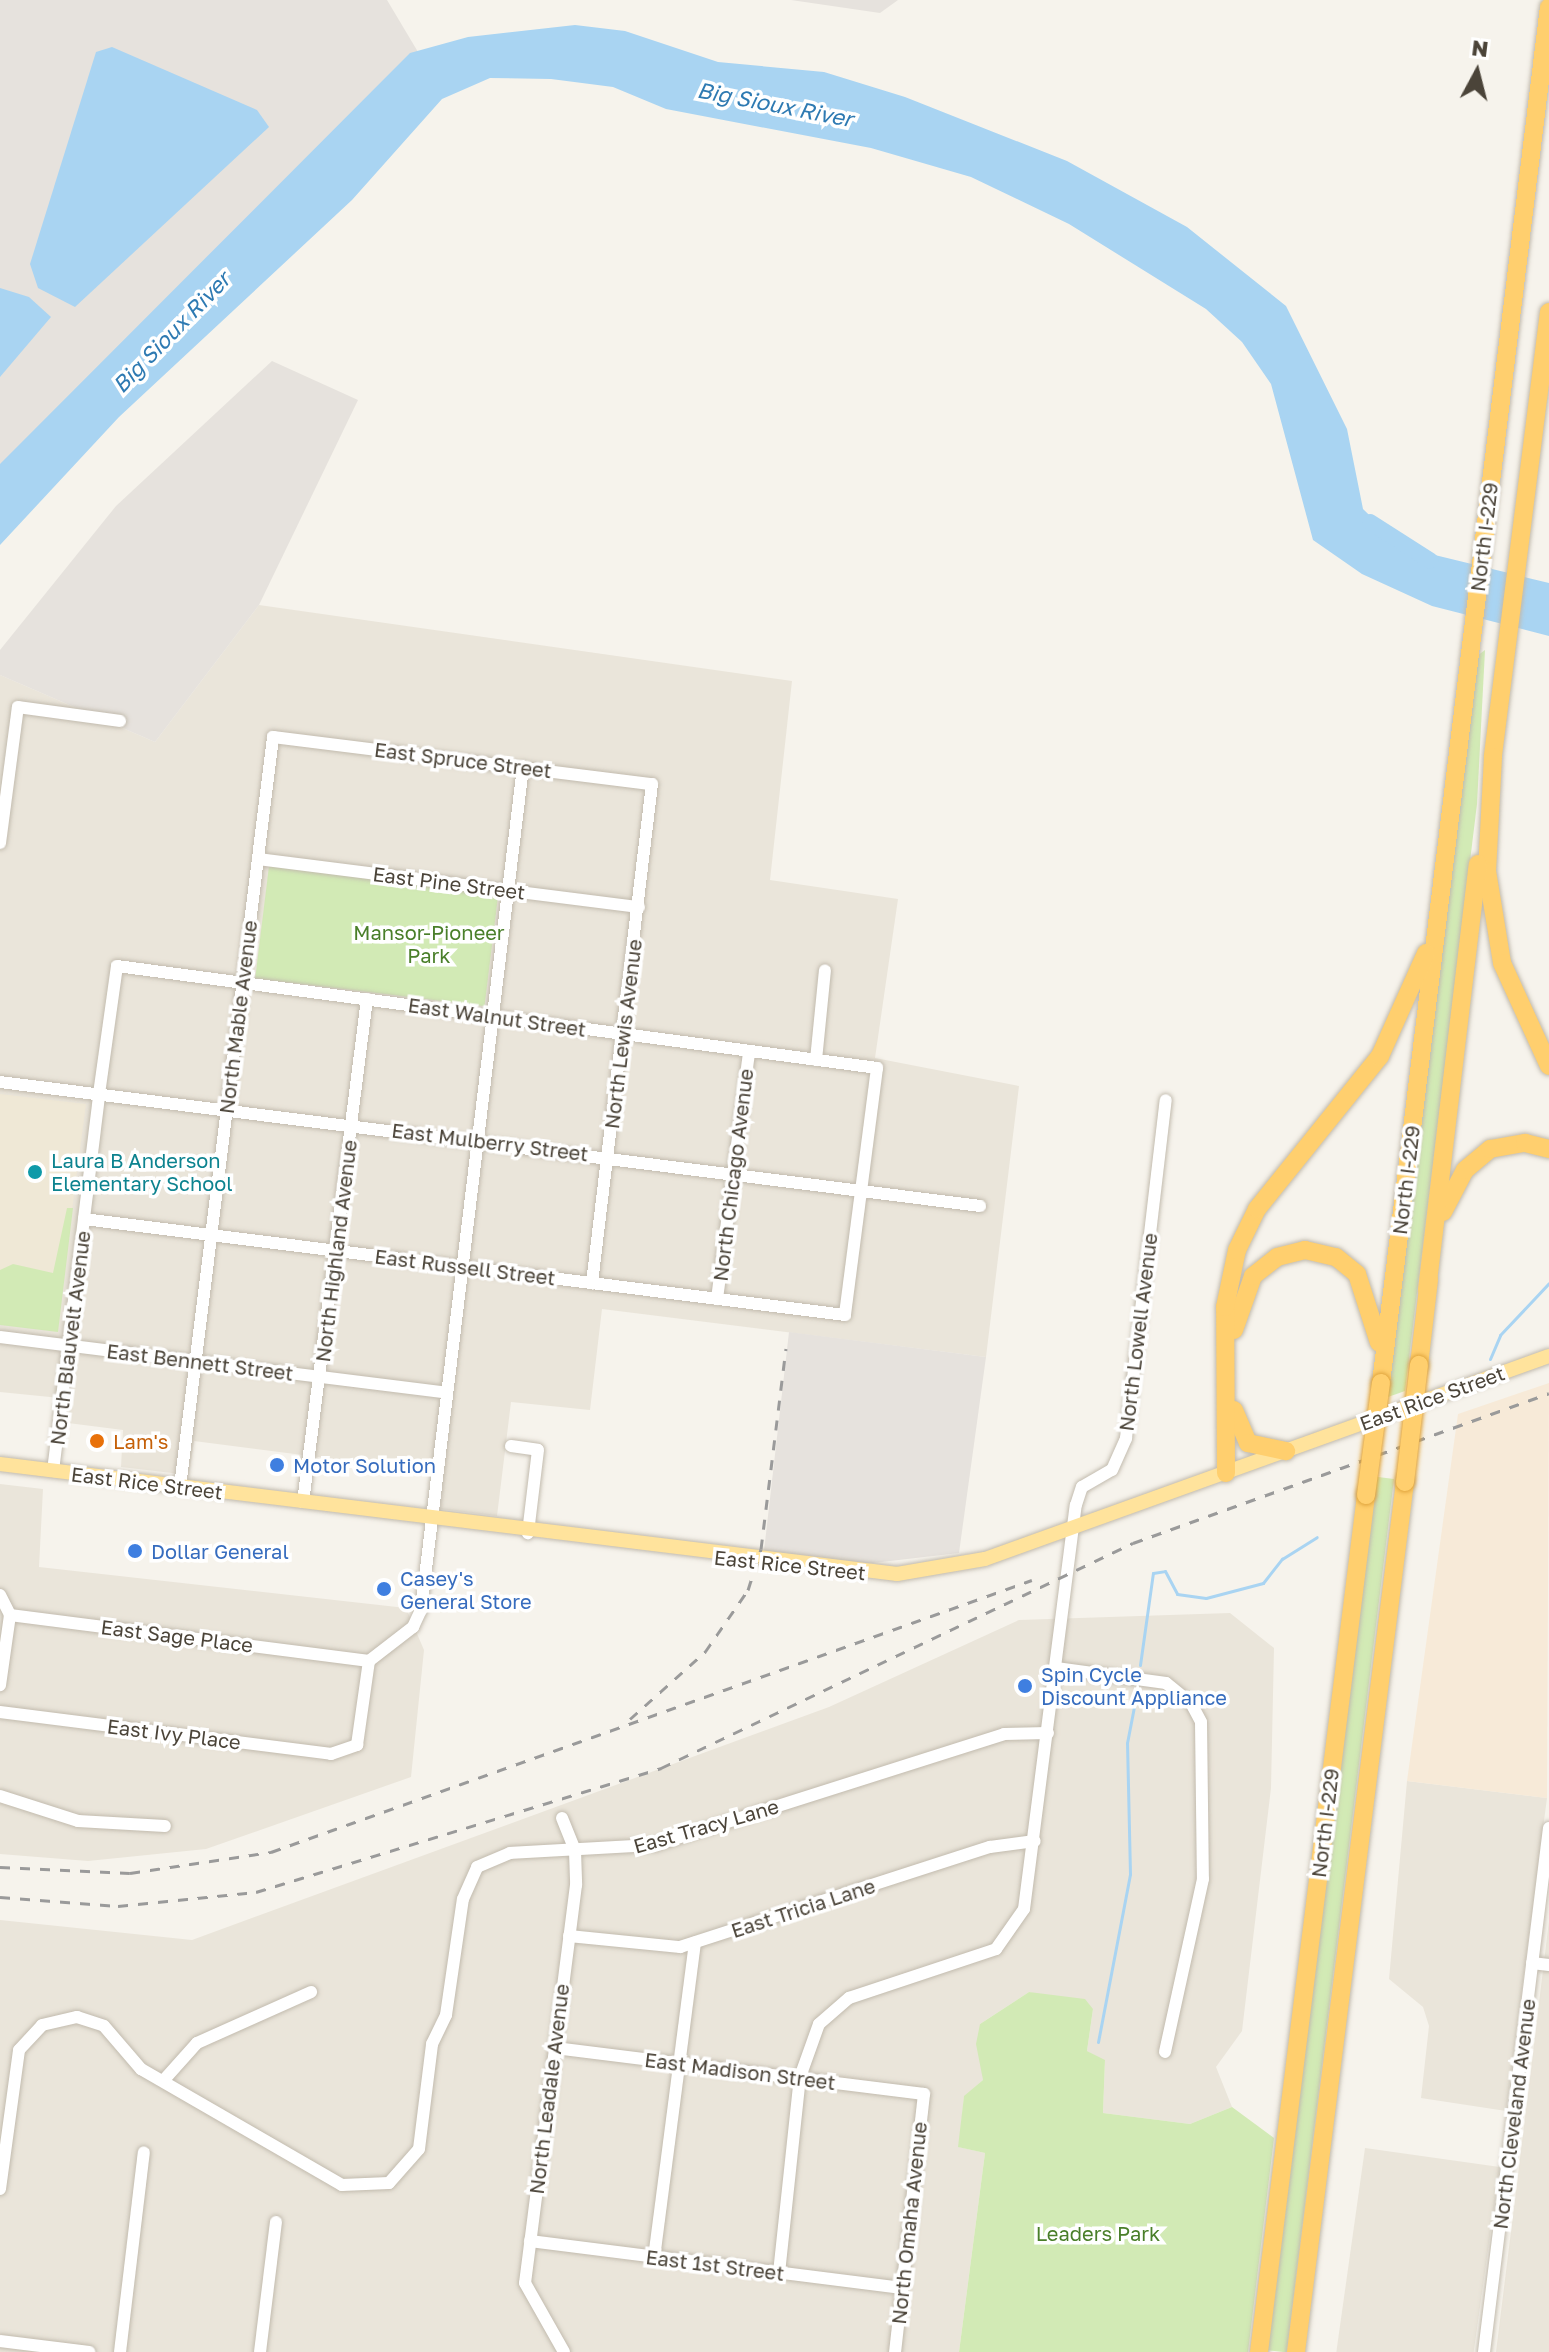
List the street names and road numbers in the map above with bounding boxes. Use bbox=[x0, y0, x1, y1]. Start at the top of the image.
street label: North I-229 bbox=[1465, 481, 1503, 593]
street label: East Spruce Street bbox=[373, 737, 553, 783]
street label: East Pine Street bbox=[371, 862, 527, 904]
street label: North Mable Avenue bbox=[214, 919, 262, 1115]
street label: North Lewis Avenue bbox=[599, 938, 647, 1130]
street label: East Walnut Street bbox=[406, 993, 588, 1041]
street label: North Chicago Avenue bbox=[708, 1067, 758, 1283]
street label: East Mulberry Street bbox=[390, 1118, 590, 1166]
street label: North I-229 bbox=[1387, 1124, 1425, 1236]
street label: North Highland Avenue bbox=[310, 1138, 362, 1364]
street label: North Blauvelt Avenue bbox=[45, 1229, 95, 1447]
street label: North Lowell Avenue bbox=[1114, 1231, 1162, 1433]
street label: East Russell Street bbox=[373, 1244, 557, 1290]
street label: East Bennett Street bbox=[105, 1339, 295, 1385]
street label: East Rice Street bbox=[1356, 1361, 1508, 1435]
street label: East Rice Street bbox=[70, 1462, 224, 1504]
street label: East Rice Street bbox=[713, 1545, 867, 1585]
street label: East Sage Place bbox=[100, 1615, 254, 1657]
street label: East Ivy Place bbox=[106, 1714, 242, 1754]
street label: North I-229 bbox=[1306, 1767, 1344, 1879]
street label: East Tracy Lane bbox=[631, 1794, 781, 1858]
street label: East Tricia Lane bbox=[728, 1873, 878, 1943]
street label: North Leadale Avenue bbox=[524, 1982, 574, 2196]
street label: North Cleveland Avenue bbox=[1488, 1997, 1540, 2231]
street label: East Madison Street bbox=[643, 2047, 837, 2095]
street label: North Omaha Avenue bbox=[886, 2120, 932, 2326]
street label: East 1st Street bbox=[644, 2245, 786, 2285]

